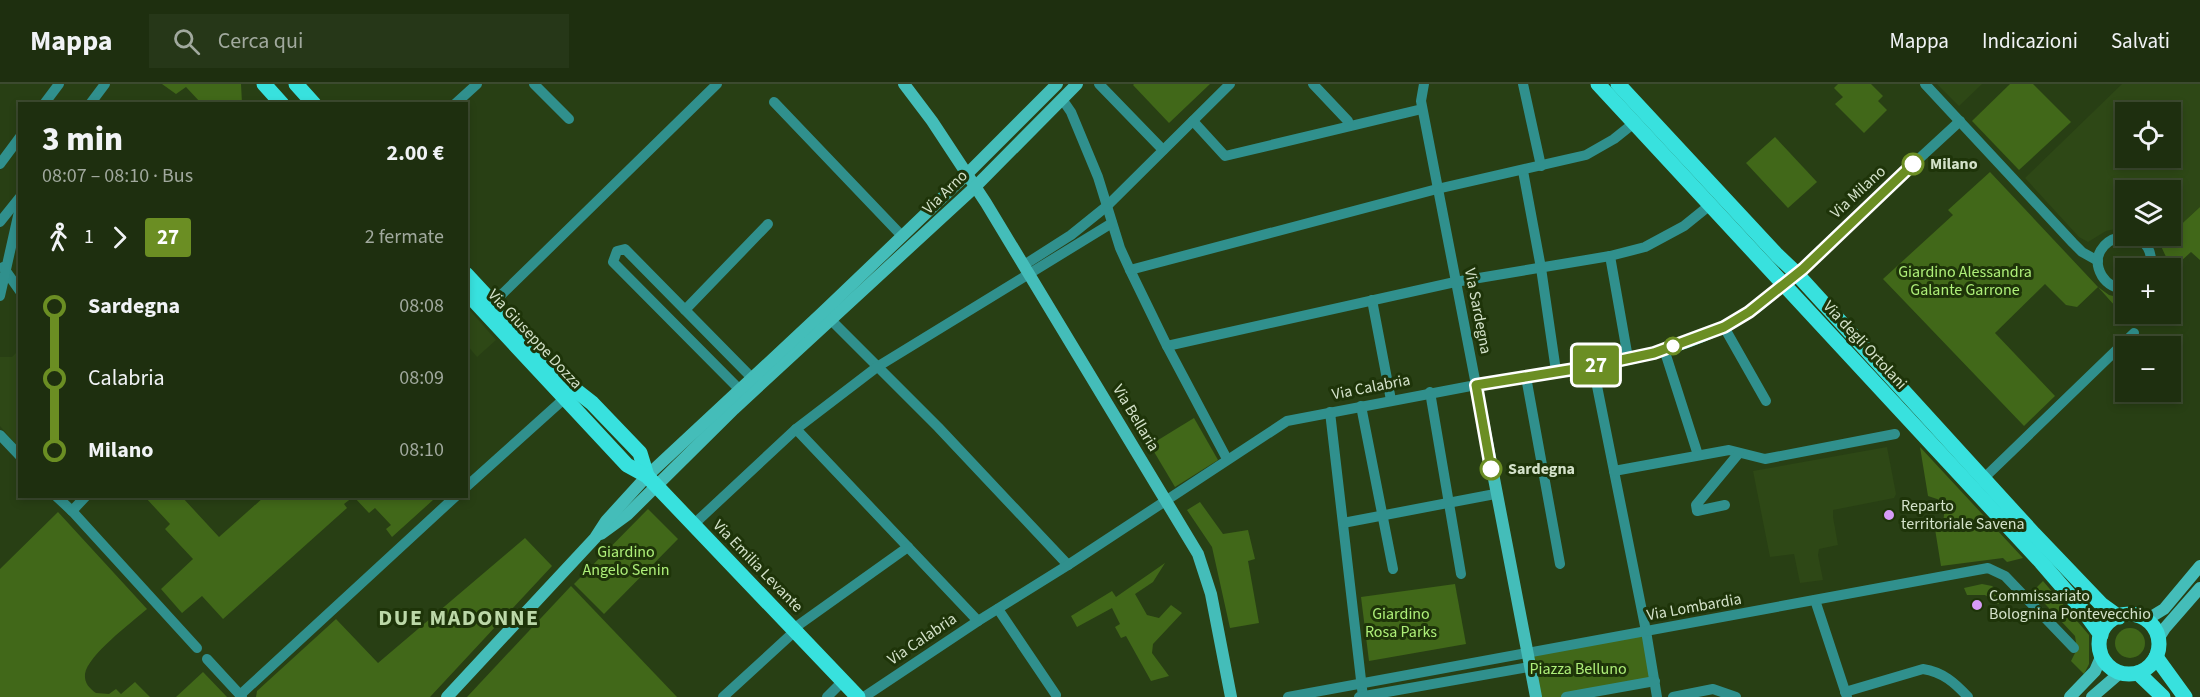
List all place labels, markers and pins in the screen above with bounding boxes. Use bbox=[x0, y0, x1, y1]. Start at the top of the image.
marker: Milano bbox=[1902, 153, 1924, 175]
place label: Milano bbox=[1930, 153, 1978, 175]
unlabelled marker bbox=[1664, 337, 1682, 355]
marker: Sardegna bbox=[1480, 458, 1502, 480]
place label: Sardegna bbox=[1508, 458, 1575, 480]
place label: Reparto territoriale Savena bbox=[1901, 495, 2025, 535]
marker: Reparto territoriale Savena bbox=[1882, 508, 1896, 522]
place label: Commissariato Bolognina Pontevecchio bbox=[1989, 585, 2151, 625]
marker: Commissariato Bolognina Pontevecchio bbox=[1970, 598, 1984, 612]

